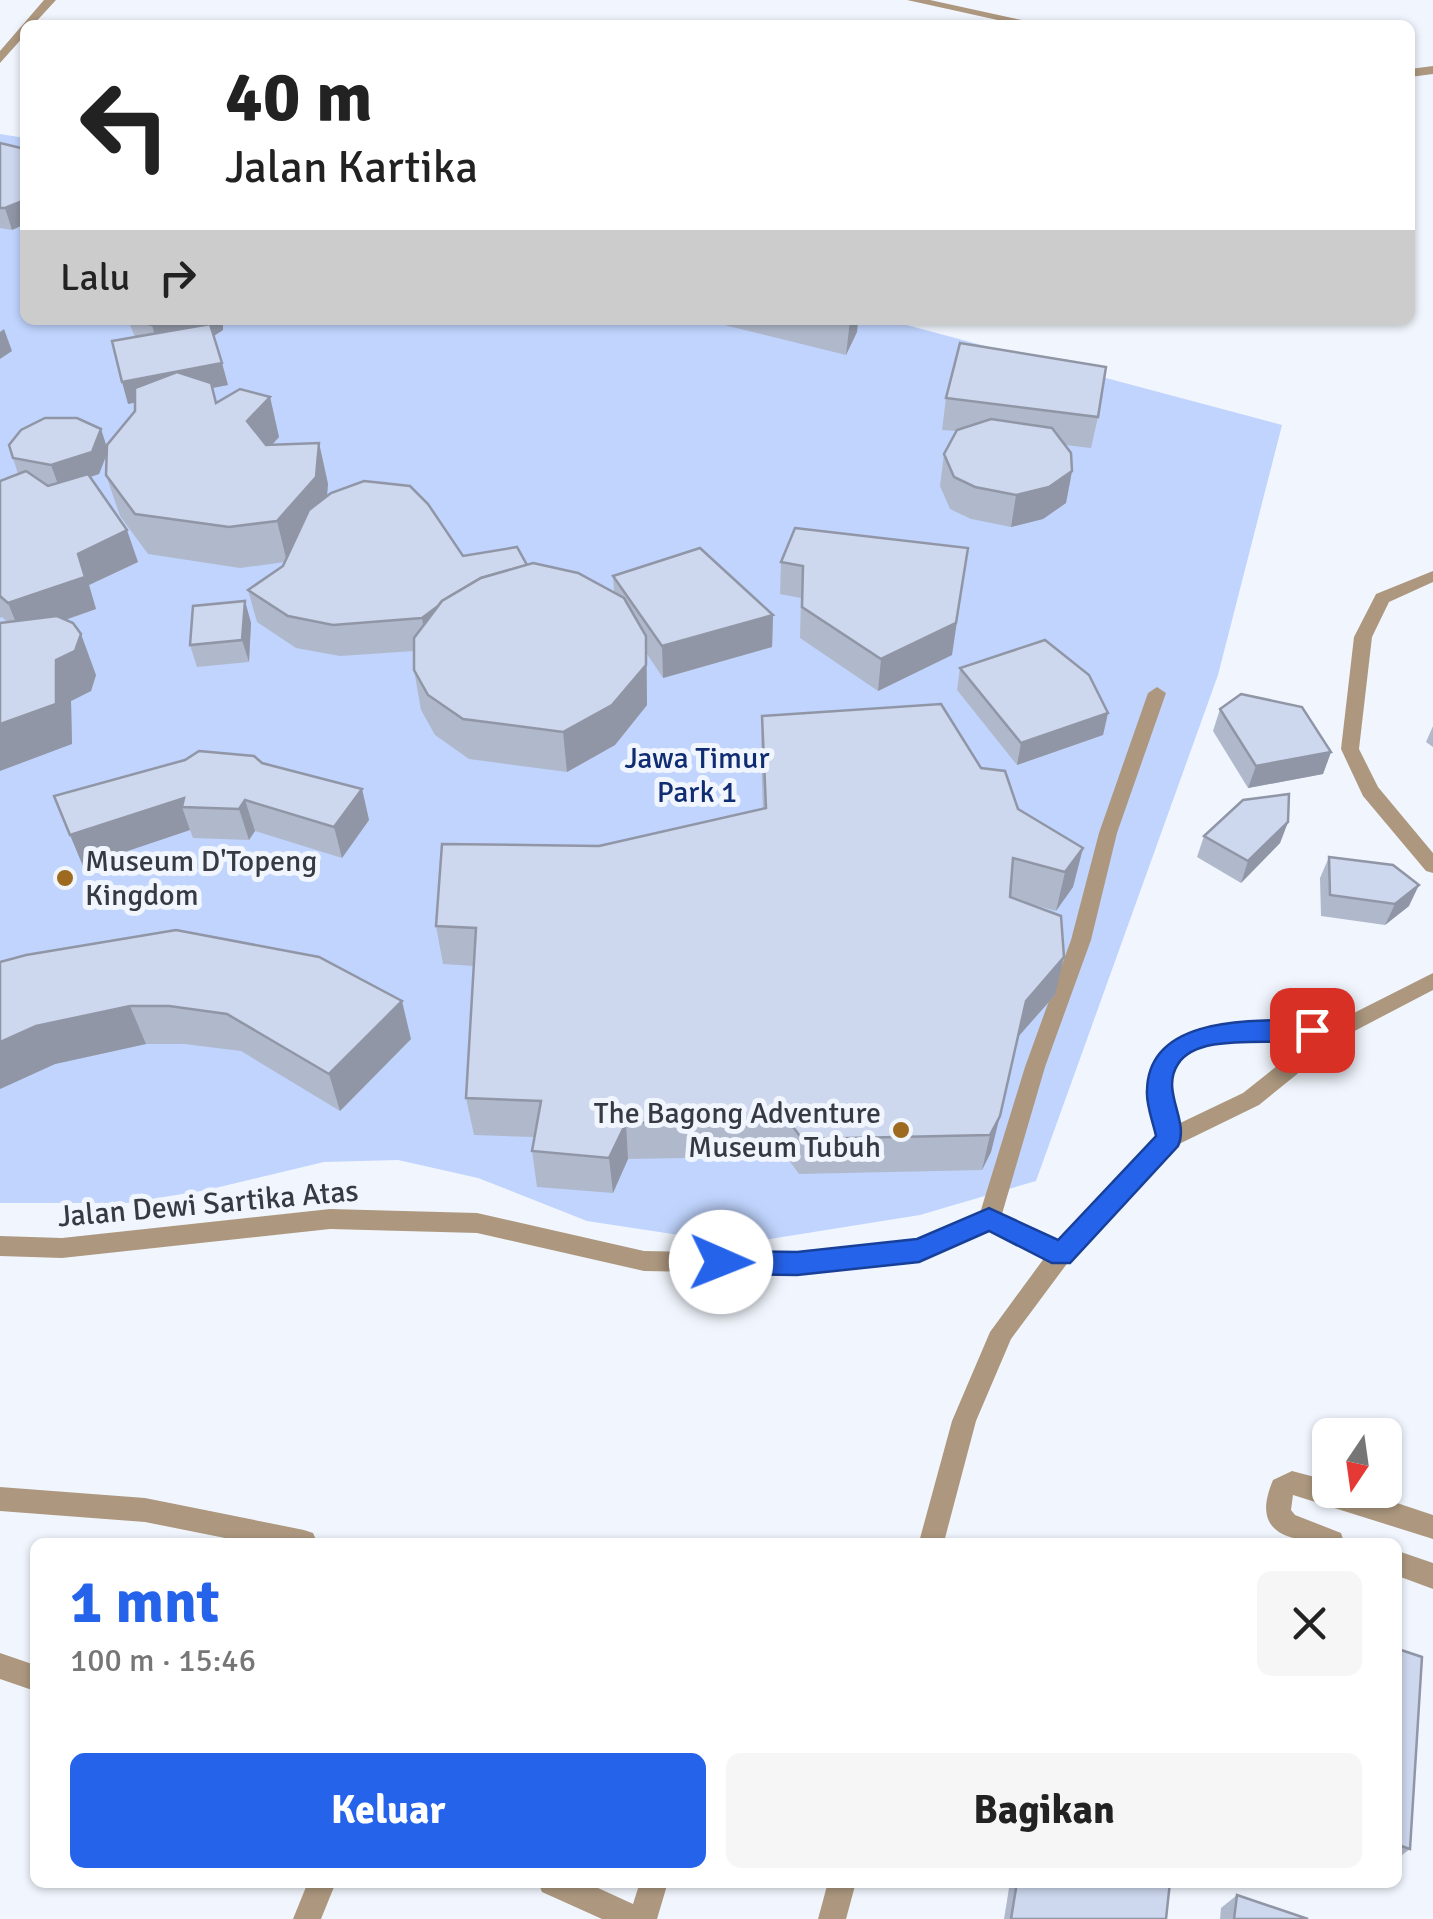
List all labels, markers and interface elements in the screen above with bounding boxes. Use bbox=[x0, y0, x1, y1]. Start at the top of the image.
text: 40 m bbox=[225, 54, 373, 140]
icon: left bbox=[60, 60, 190, 190]
text: Jalan Kartika bbox=[225, 140, 478, 195]
icon: right bbox=[150, 250, 205, 305]
text: Lalu bbox=[60, 254, 130, 301]
park label: Jawa Timur Park 1 bbox=[625, 740, 769, 811]
place label: Museum D'Topeng Kingdom bbox=[85, 843, 317, 914]
marker: Museum D'Topeng Kingdom bbox=[54, 867, 76, 889]
pin bbox=[1270, 988, 1355, 1073]
icon: arrive bbox=[1285, 1003, 1340, 1058]
place label: The Bagong Adventure Museum Tubuh bbox=[594, 1095, 881, 1166]
marker: The Bagong Adventure Museum Tubuh bbox=[890, 1119, 912, 1141]
street label: Jalan Dewi Sartika Atas bbox=[56, 1172, 360, 1236]
position arrow bbox=[669, 1210, 773, 1314]
north arrow bbox=[1312, 1418, 1402, 1508]
map controls bbox=[1312, 1418, 1402, 1508]
text: 1 mnt bbox=[70, 1566, 219, 1640]
button: close bbox=[1257, 1571, 1362, 1676]
text: 100 m · 15:46 bbox=[70, 1641, 256, 1680]
button: Keluar bbox=[70, 1753, 706, 1868]
button: Bagikan bbox=[726, 1753, 1362, 1868]

